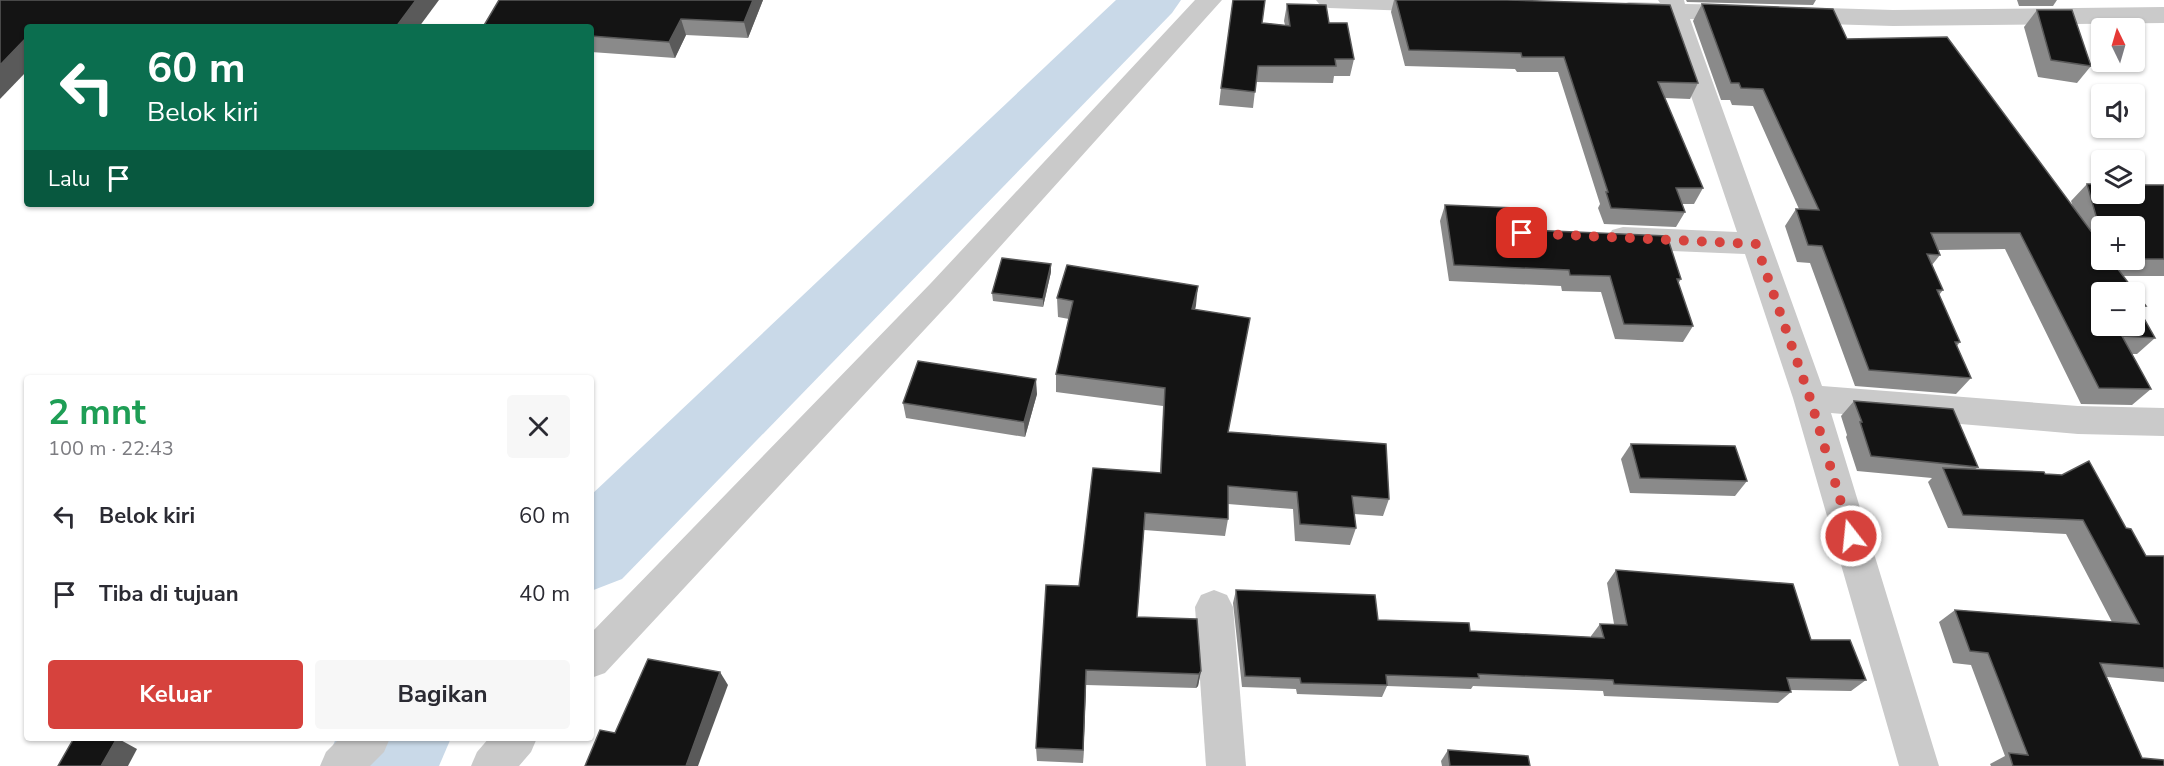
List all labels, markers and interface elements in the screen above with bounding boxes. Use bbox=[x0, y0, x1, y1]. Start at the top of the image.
north arrow bbox=[2091, 18, 2145, 72]
map controls bbox=[2091, 18, 2145, 336]
text: 60 m bbox=[147, 40, 246, 97]
icon: left bbox=[48, 48, 126, 126]
button: sound bbox=[2091, 84, 2145, 138]
text: Belok kiri bbox=[147, 94, 259, 131]
button: layers bbox=[2091, 150, 2145, 204]
icon: arrive bbox=[102, 162, 135, 195]
text: Lalu bbox=[48, 164, 90, 194]
pin bbox=[1496, 207, 1547, 258]
icon: arrive bbox=[1505, 216, 1538, 249]
button: + bbox=[2091, 216, 2145, 270]
button: − bbox=[2091, 282, 2145, 336]
text: 2 mnt bbox=[48, 388, 146, 437]
button: close bbox=[507, 395, 570, 458]
text: 100 m · 22:43 bbox=[48, 435, 174, 462]
icon: left bbox=[48, 500, 81, 533]
text: Belok kiri bbox=[99, 501, 195, 531]
text: 60 m bbox=[519, 501, 570, 531]
position arrow bbox=[1819, 504, 1883, 568]
icon: arrive bbox=[48, 578, 81, 611]
text: Tiba di tujuan bbox=[99, 579, 239, 609]
text: 40 m bbox=[519, 579, 570, 609]
button: Keluar bbox=[48, 660, 303, 729]
button: Bagikan bbox=[315, 660, 570, 729]

